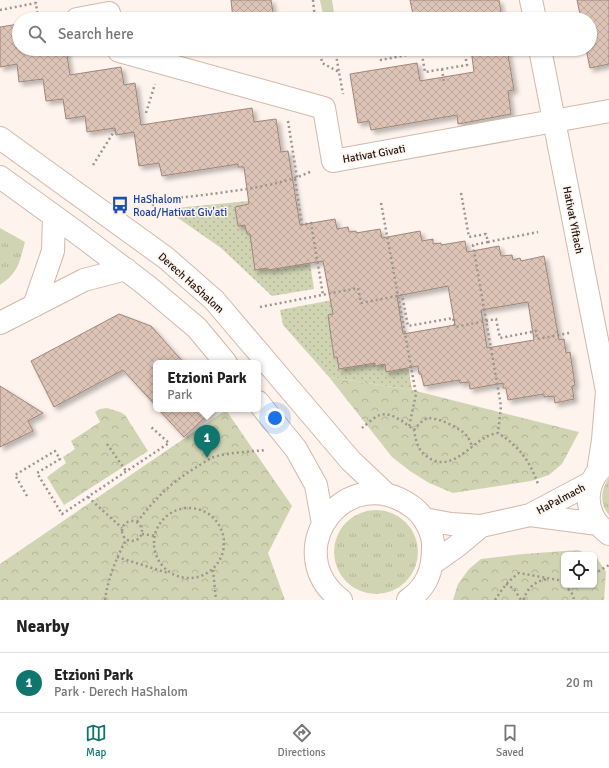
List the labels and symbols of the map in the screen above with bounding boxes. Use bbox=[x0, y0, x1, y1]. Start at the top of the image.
street label: Hativat Givati bbox=[341, 142, 407, 166]
street label: Hativat Yiftach bbox=[560, 185, 586, 255]
place label: HaShalom Road/Hativat Giv'ati bbox=[133, 193, 227, 219]
bus stop icon: HaShalom Road/Hativat Giv'ati bbox=[110, 195, 130, 215]
street label: Derech HaShalom bbox=[155, 250, 227, 316]
your location bbox=[265, 408, 285, 428]
pin: 1 bbox=[194, 425, 220, 458]
street label: HaPalmach bbox=[534, 481, 588, 517]

